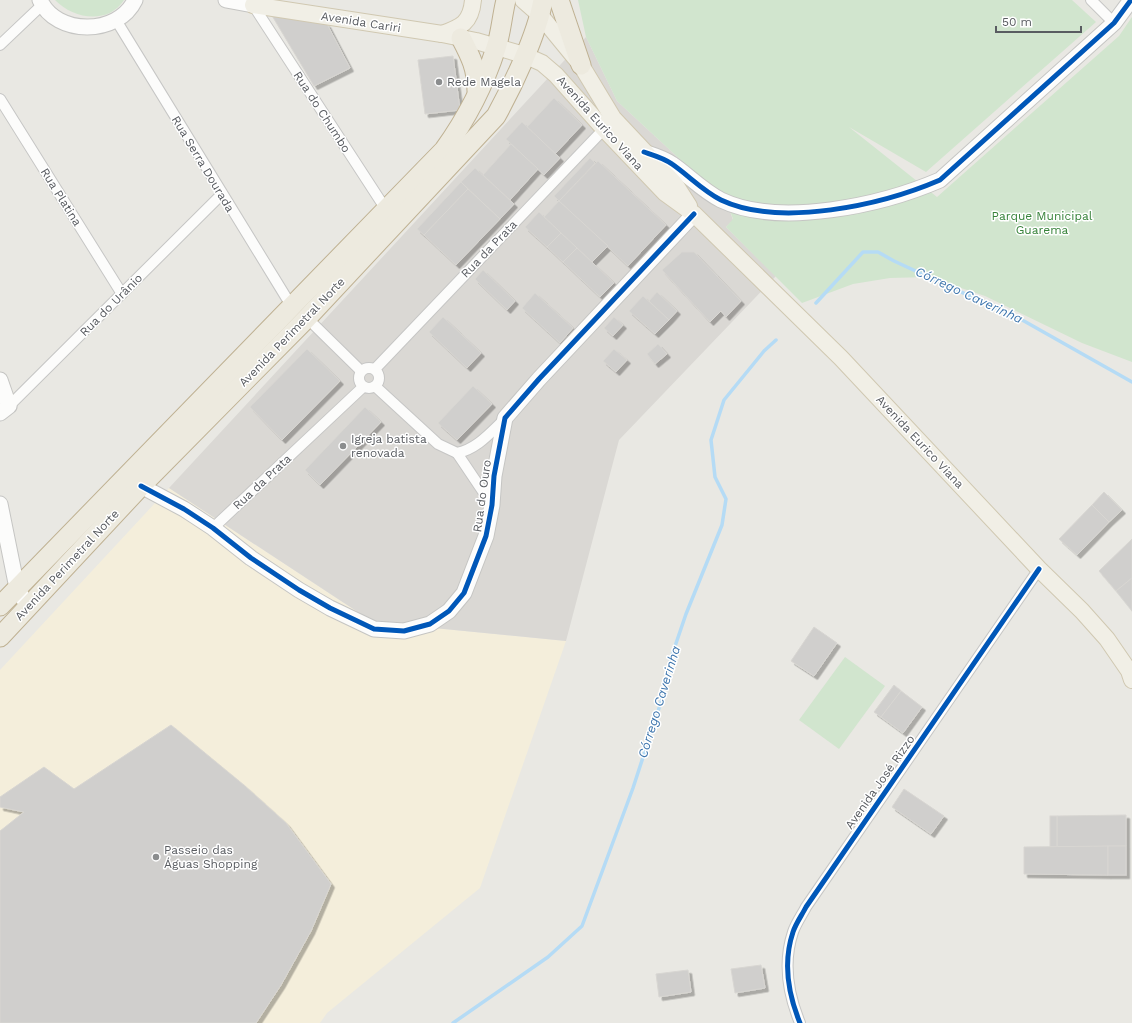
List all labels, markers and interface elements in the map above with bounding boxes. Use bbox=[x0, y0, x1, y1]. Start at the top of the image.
scale bar bbox=[996, 8, 1081, 34]
street label: Avenida Cariri bbox=[320, 9, 402, 35]
text: 50 m bbox=[1002, 15, 1032, 29]
street label: Rua do Chumbo bbox=[291, 69, 353, 155]
street label: Avenida Eurico Viana bbox=[554, 73, 646, 173]
place label: Rede Magela bbox=[447, 75, 521, 89]
marker: Rede Magela bbox=[434, 77, 444, 87]
street label: Rua Serra Dourada bbox=[169, 113, 237, 215]
street label: Rua Platina bbox=[38, 165, 84, 229]
park label: Parque Municipal Guarema bbox=[992, 209, 1093, 237]
street label: Rua da Prata bbox=[458, 217, 520, 281]
water label: Córrego Caverinha bbox=[913, 264, 1025, 326]
street label: Rua do Urânio bbox=[77, 271, 145, 339]
street label: Avenida Perimetral Norte bbox=[236, 275, 348, 389]
street label: Avenida Eurico Viana bbox=[873, 393, 967, 492]
place label: Igreja batista renovada bbox=[351, 432, 427, 460]
marker: Igreja batista renovada bbox=[338, 441, 348, 451]
street label: Rua da Prata bbox=[230, 451, 294, 512]
street label: Rua do Ouro bbox=[470, 459, 494, 533]
street label: Avenida Perimetral Norte bbox=[12, 507, 122, 623]
water label: Córrego Caverinha bbox=[635, 644, 683, 760]
street label: Avenida José Rizzo bbox=[842, 732, 918, 832]
place label: Passeio das Águas Shopping bbox=[164, 843, 258, 871]
marker: Passeio das Águas Shopping bbox=[151, 852, 161, 862]

